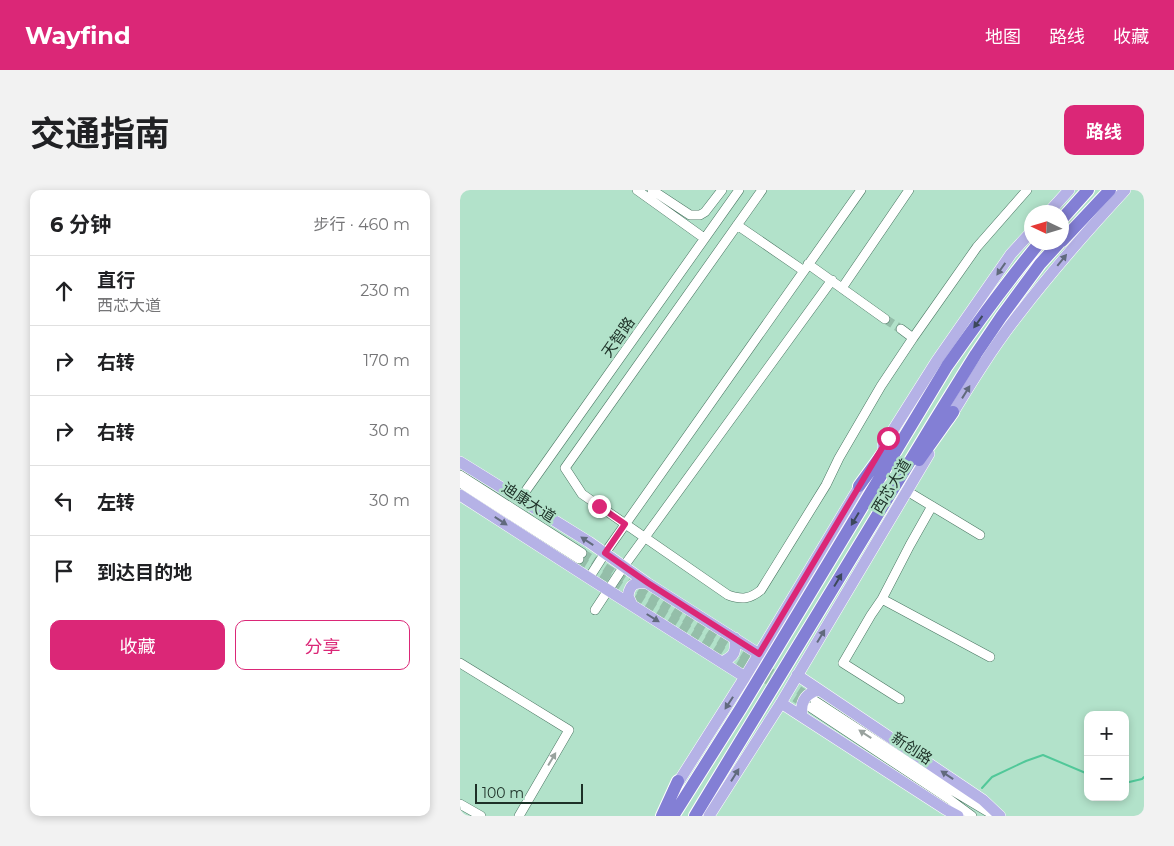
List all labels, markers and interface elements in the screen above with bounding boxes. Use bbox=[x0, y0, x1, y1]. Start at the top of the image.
text: Wayfind bbox=[25, 21, 131, 50]
text: 地图 bbox=[985, 26, 1021, 48]
text: 路线 bbox=[1049, 26, 1085, 48]
text: 收藏 bbox=[1113, 26, 1149, 48]
button: 路线 bbox=[1064, 105, 1144, 155]
text: 交通指南 bbox=[30, 112, 170, 155]
north arrow bbox=[1024, 205, 1069, 250]
text: 6 分钟 bbox=[50, 212, 111, 237]
text: 步行 · 460 m bbox=[314, 215, 410, 234]
one-way arrow bbox=[1057, 254, 1068, 267]
one-way arrow bbox=[996, 262, 1006, 276]
text: 直行 bbox=[97, 269, 135, 292]
icon: ahead bbox=[50, 277, 78, 305]
text: 230 m bbox=[360, 281, 410, 300]
text: 西芯大道 bbox=[97, 296, 161, 315]
street label: 天智路 bbox=[597, 313, 639, 361]
one-way arrow bbox=[972, 315, 983, 328]
icon: right bbox=[50, 347, 78, 375]
text: 右转 bbox=[97, 351, 135, 374]
text: 170 m bbox=[363, 351, 410, 370]
one-way arrow bbox=[962, 385, 971, 398]
icon: right bbox=[50, 417, 78, 445]
text: 右转 bbox=[97, 421, 135, 444]
text: 30 m bbox=[369, 421, 410, 440]
route start bbox=[877, 427, 900, 450]
street label: 西芯大道 bbox=[867, 455, 915, 517]
street label: 迪康大道 bbox=[499, 478, 559, 526]
icon: left bbox=[50, 487, 78, 515]
text: 左转 bbox=[97, 491, 135, 514]
text: 30 m bbox=[369, 491, 410, 510]
route end bbox=[588, 495, 611, 518]
one-way arrow bbox=[850, 513, 859, 526]
one-way arrow bbox=[494, 517, 508, 526]
one-way arrow bbox=[580, 536, 593, 546]
icon: arrive bbox=[50, 557, 78, 585]
text: 到达目的地 bbox=[97, 561, 192, 584]
one-way arrow bbox=[833, 573, 842, 586]
one-way arrow bbox=[646, 614, 659, 623]
button: 收藏 bbox=[50, 620, 225, 670]
button: 分享 bbox=[235, 620, 410, 670]
one-way arrow bbox=[816, 630, 825, 643]
one-way arrow bbox=[724, 697, 733, 710]
map controls bbox=[1084, 711, 1129, 801]
button: + bbox=[1084, 711, 1129, 756]
street label: 新创路 bbox=[888, 728, 936, 768]
one-way arrow bbox=[858, 729, 872, 738]
one-way arrow bbox=[548, 752, 557, 765]
button: − bbox=[1084, 756, 1129, 801]
one-way arrow bbox=[731, 768, 740, 781]
one-way arrow bbox=[941, 771, 954, 780]
scale bar bbox=[475, 781, 582, 804]
text: 100 m bbox=[482, 784, 524, 802]

